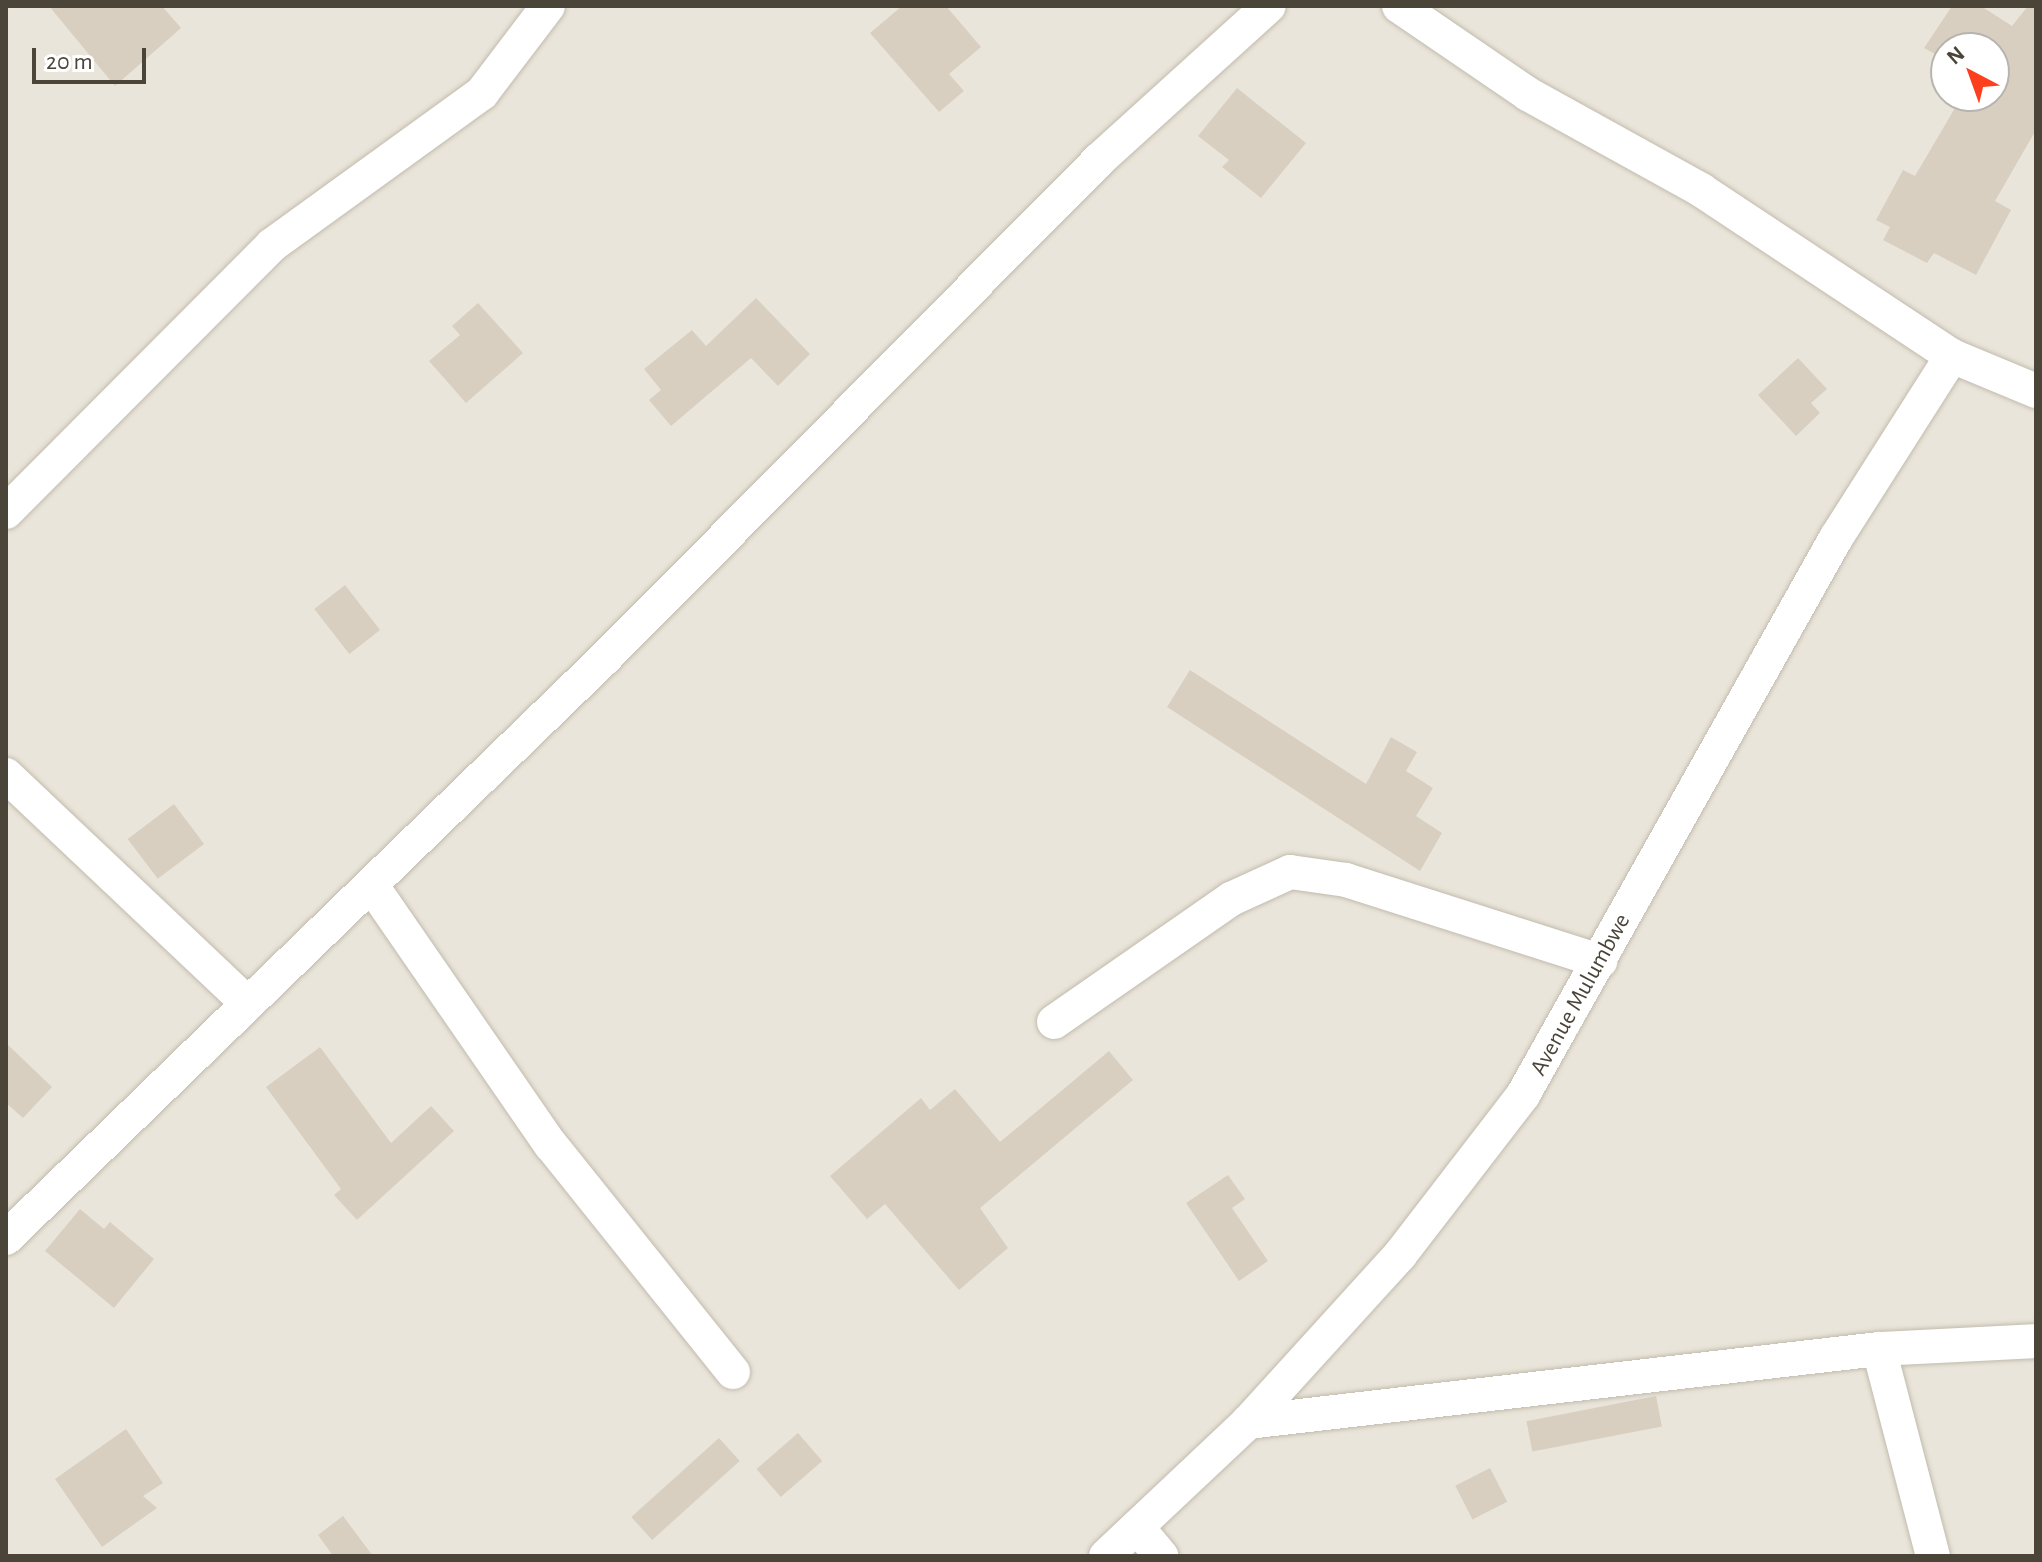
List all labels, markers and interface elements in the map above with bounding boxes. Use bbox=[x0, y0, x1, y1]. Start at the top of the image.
scale bar bbox=[36, 32, 150, 82]
north arrow bbox=[1930, 32, 2010, 112]
text: N bbox=[1943, 42, 1969, 69]
text: 20 m bbox=[46, 50, 93, 74]
street label: Avenue Mulumbwe bbox=[1525, 909, 1637, 1081]

